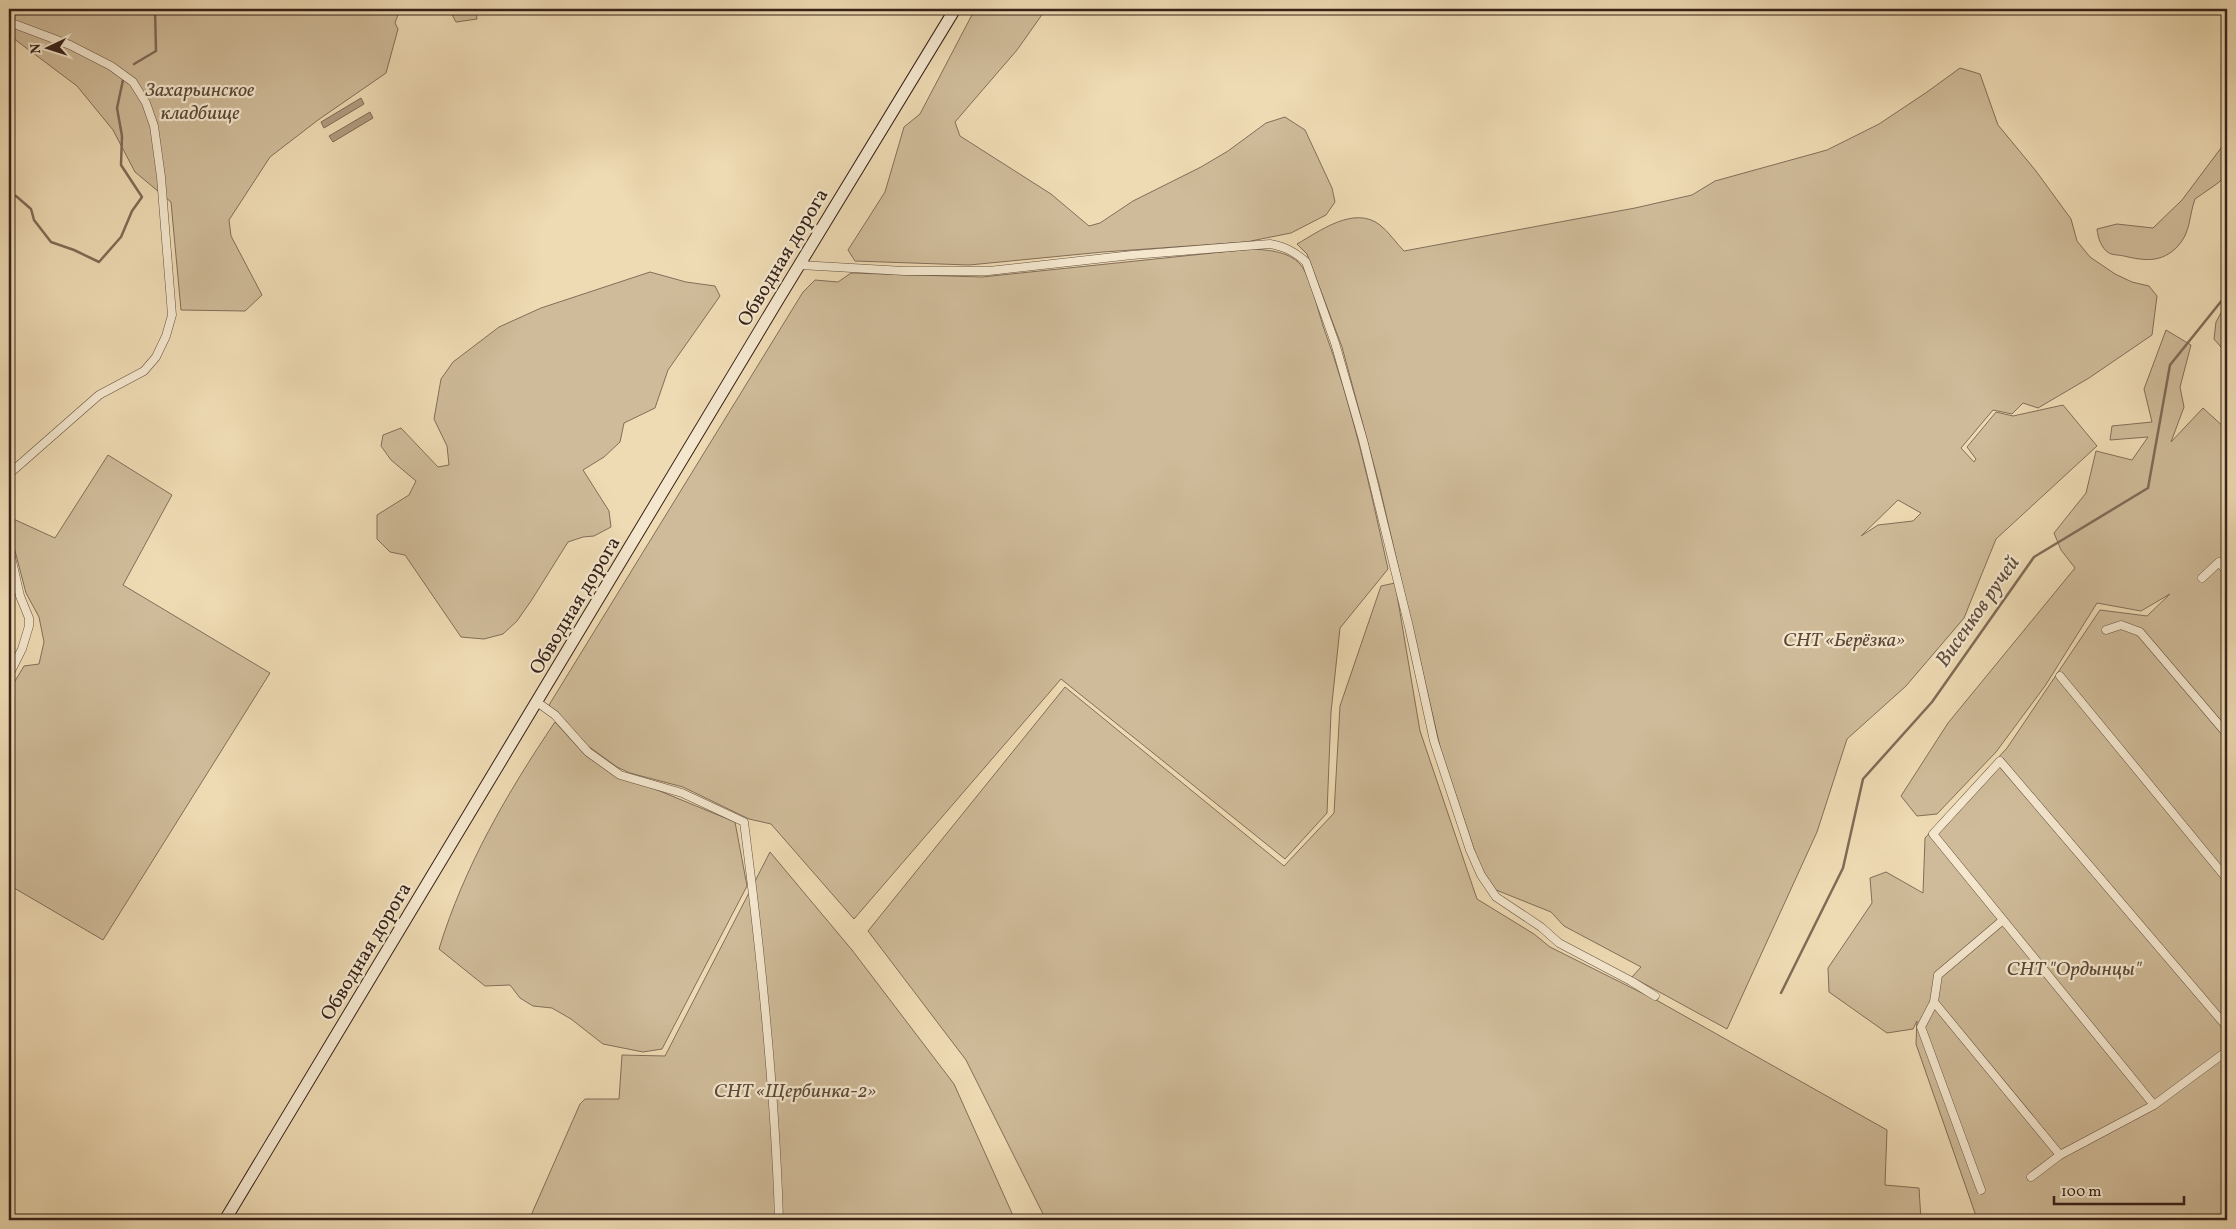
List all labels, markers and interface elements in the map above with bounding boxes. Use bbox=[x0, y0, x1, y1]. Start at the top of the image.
north arrow bbox=[22, 22, 72, 72]
text: N bbox=[27, 43, 46, 55]
park label: Захарьинское кладбище bbox=[145, 77, 255, 128]
street label: Обводная дорога bbox=[731, 184, 836, 332]
street label: Обводная дорога bbox=[523, 532, 628, 680]
water label: Висенков ручей bbox=[1929, 550, 2028, 673]
park label: СНТ «Берёзка» bbox=[1783, 627, 1905, 655]
street label: Обводная дорога bbox=[314, 878, 419, 1026]
park label: СНТ "Ордынцы" bbox=[2007, 956, 2143, 984]
park label: СНТ «Щербинка-2» bbox=[714, 1078, 876, 1106]
scale bar bbox=[2054, 1174, 2184, 1206]
text: 100 m bbox=[2061, 1182, 2101, 1203]

